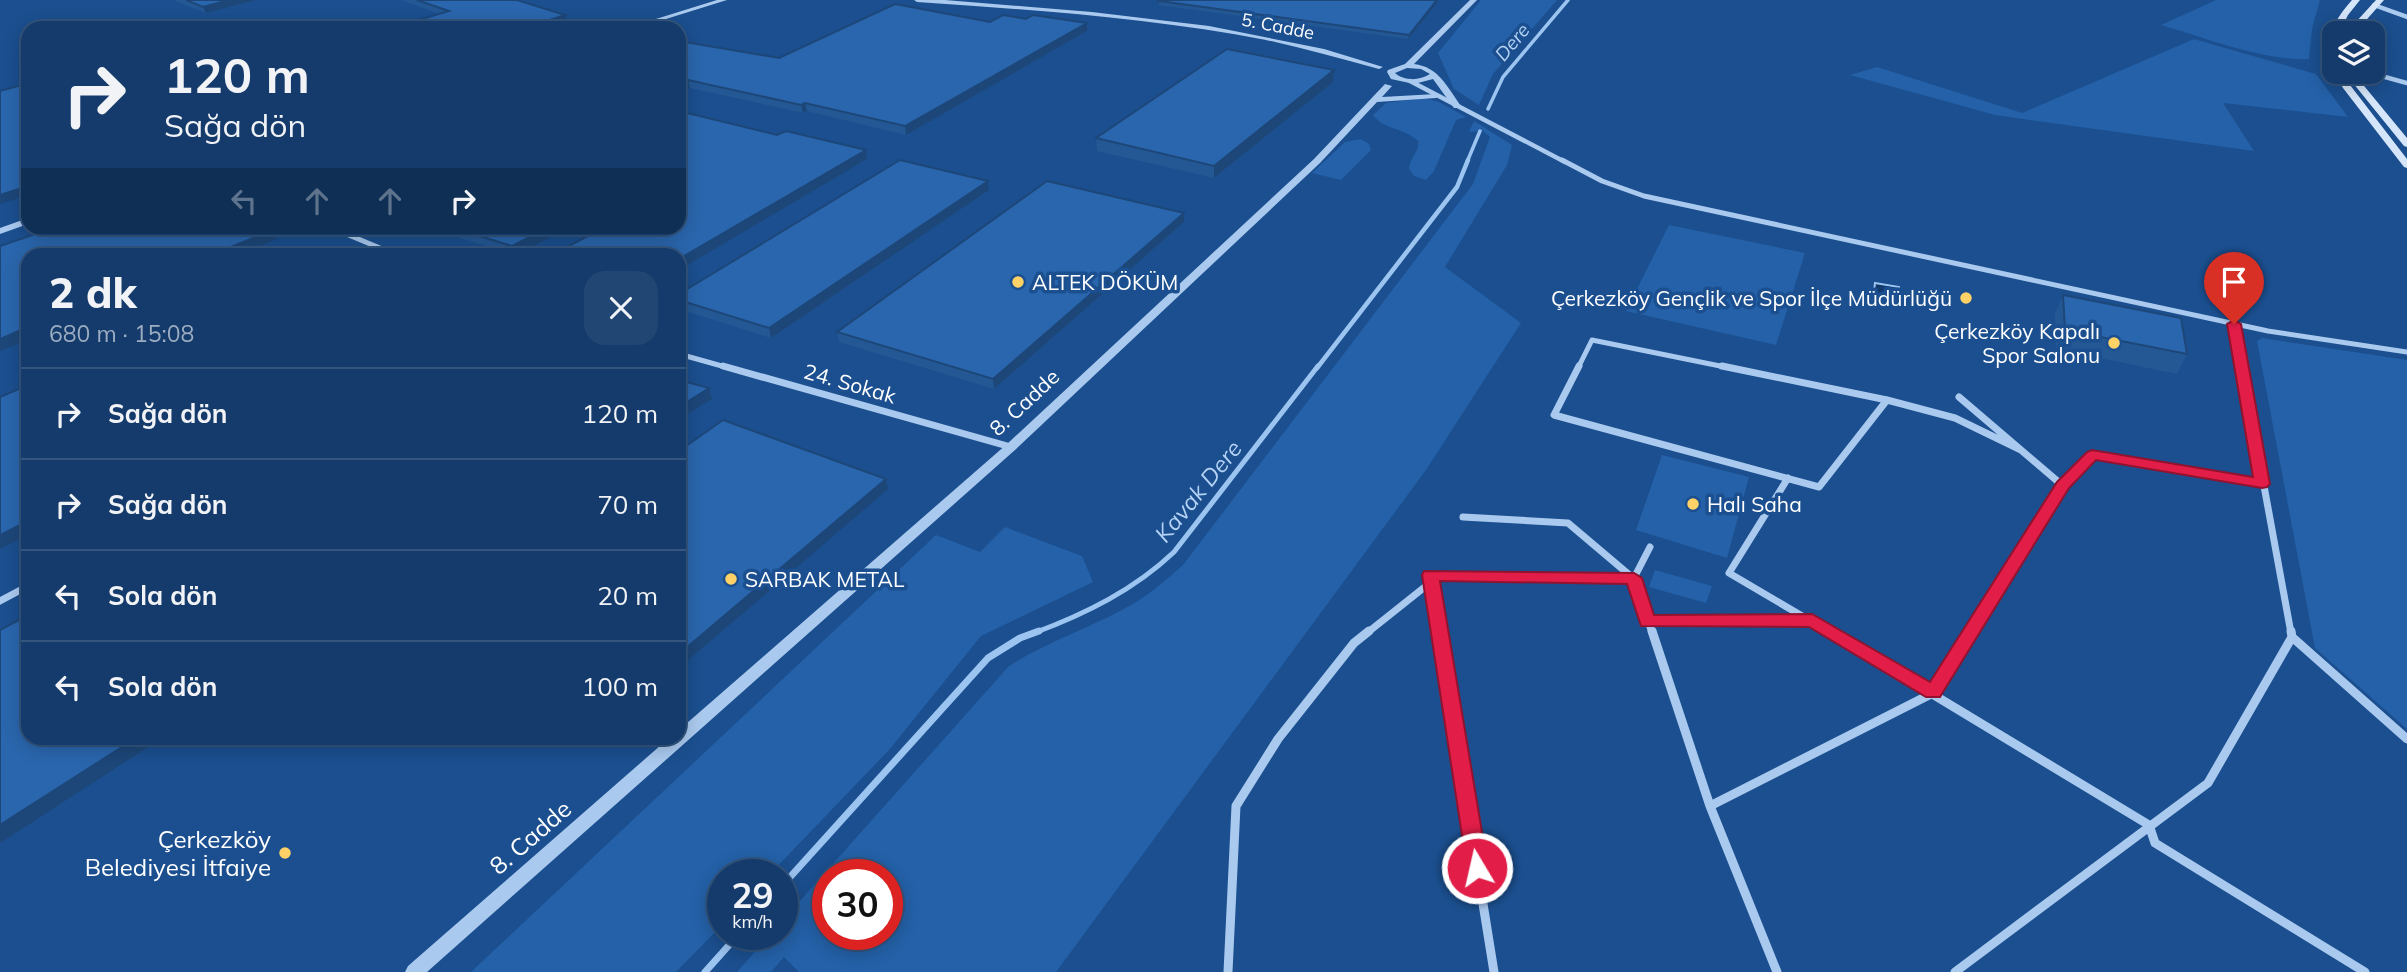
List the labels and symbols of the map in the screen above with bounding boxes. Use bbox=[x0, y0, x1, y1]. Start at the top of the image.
street label: 5. Cadde bbox=[1240, 8, 1316, 44]
water label: Dere bbox=[1489, 18, 1535, 66]
pin bbox=[2204, 252, 2264, 324]
place label: ALTEK DÖKÜM bbox=[1032, 269, 1178, 295]
marker: ALTEK DÖKÜM bbox=[1010, 274, 1026, 290]
place label: Çerkezköy Gençlik ve Spor İlçe Müdürlüğü bbox=[1551, 285, 1952, 311]
marker: Çerkezköy Gençlik ve Spor İlçe Müdürlüğü bbox=[1958, 290, 1974, 306]
place label: Çerkezköy Kapalı Spor Salonu bbox=[1934, 318, 2100, 368]
marker: Çerkezköy Kapalı Spor Salonu bbox=[2106, 335, 2122, 351]
street label: 24. Sokak bbox=[801, 357, 899, 409]
street label: 8. Cadde bbox=[984, 363, 1064, 441]
water label: Kavak Dere bbox=[1148, 434, 1248, 548]
place label: Halı Saha bbox=[1707, 491, 1802, 517]
marker: Halı Saha bbox=[1685, 496, 1701, 512]
place label: SARBAK METAL bbox=[745, 566, 905, 592]
marker: SARBAK METAL bbox=[723, 571, 739, 587]
street label: 8. Cadde bbox=[483, 793, 577, 881]
place label: Çerkezköy Belediyesi İtfaiye bbox=[85, 824, 271, 882]
position arrow bbox=[1440, 831, 1514, 905]
marker: Çerkezköy Belediyesi İtfaiye bbox=[277, 845, 293, 861]
speed limit sign: 30 bbox=[812, 859, 903, 950]

